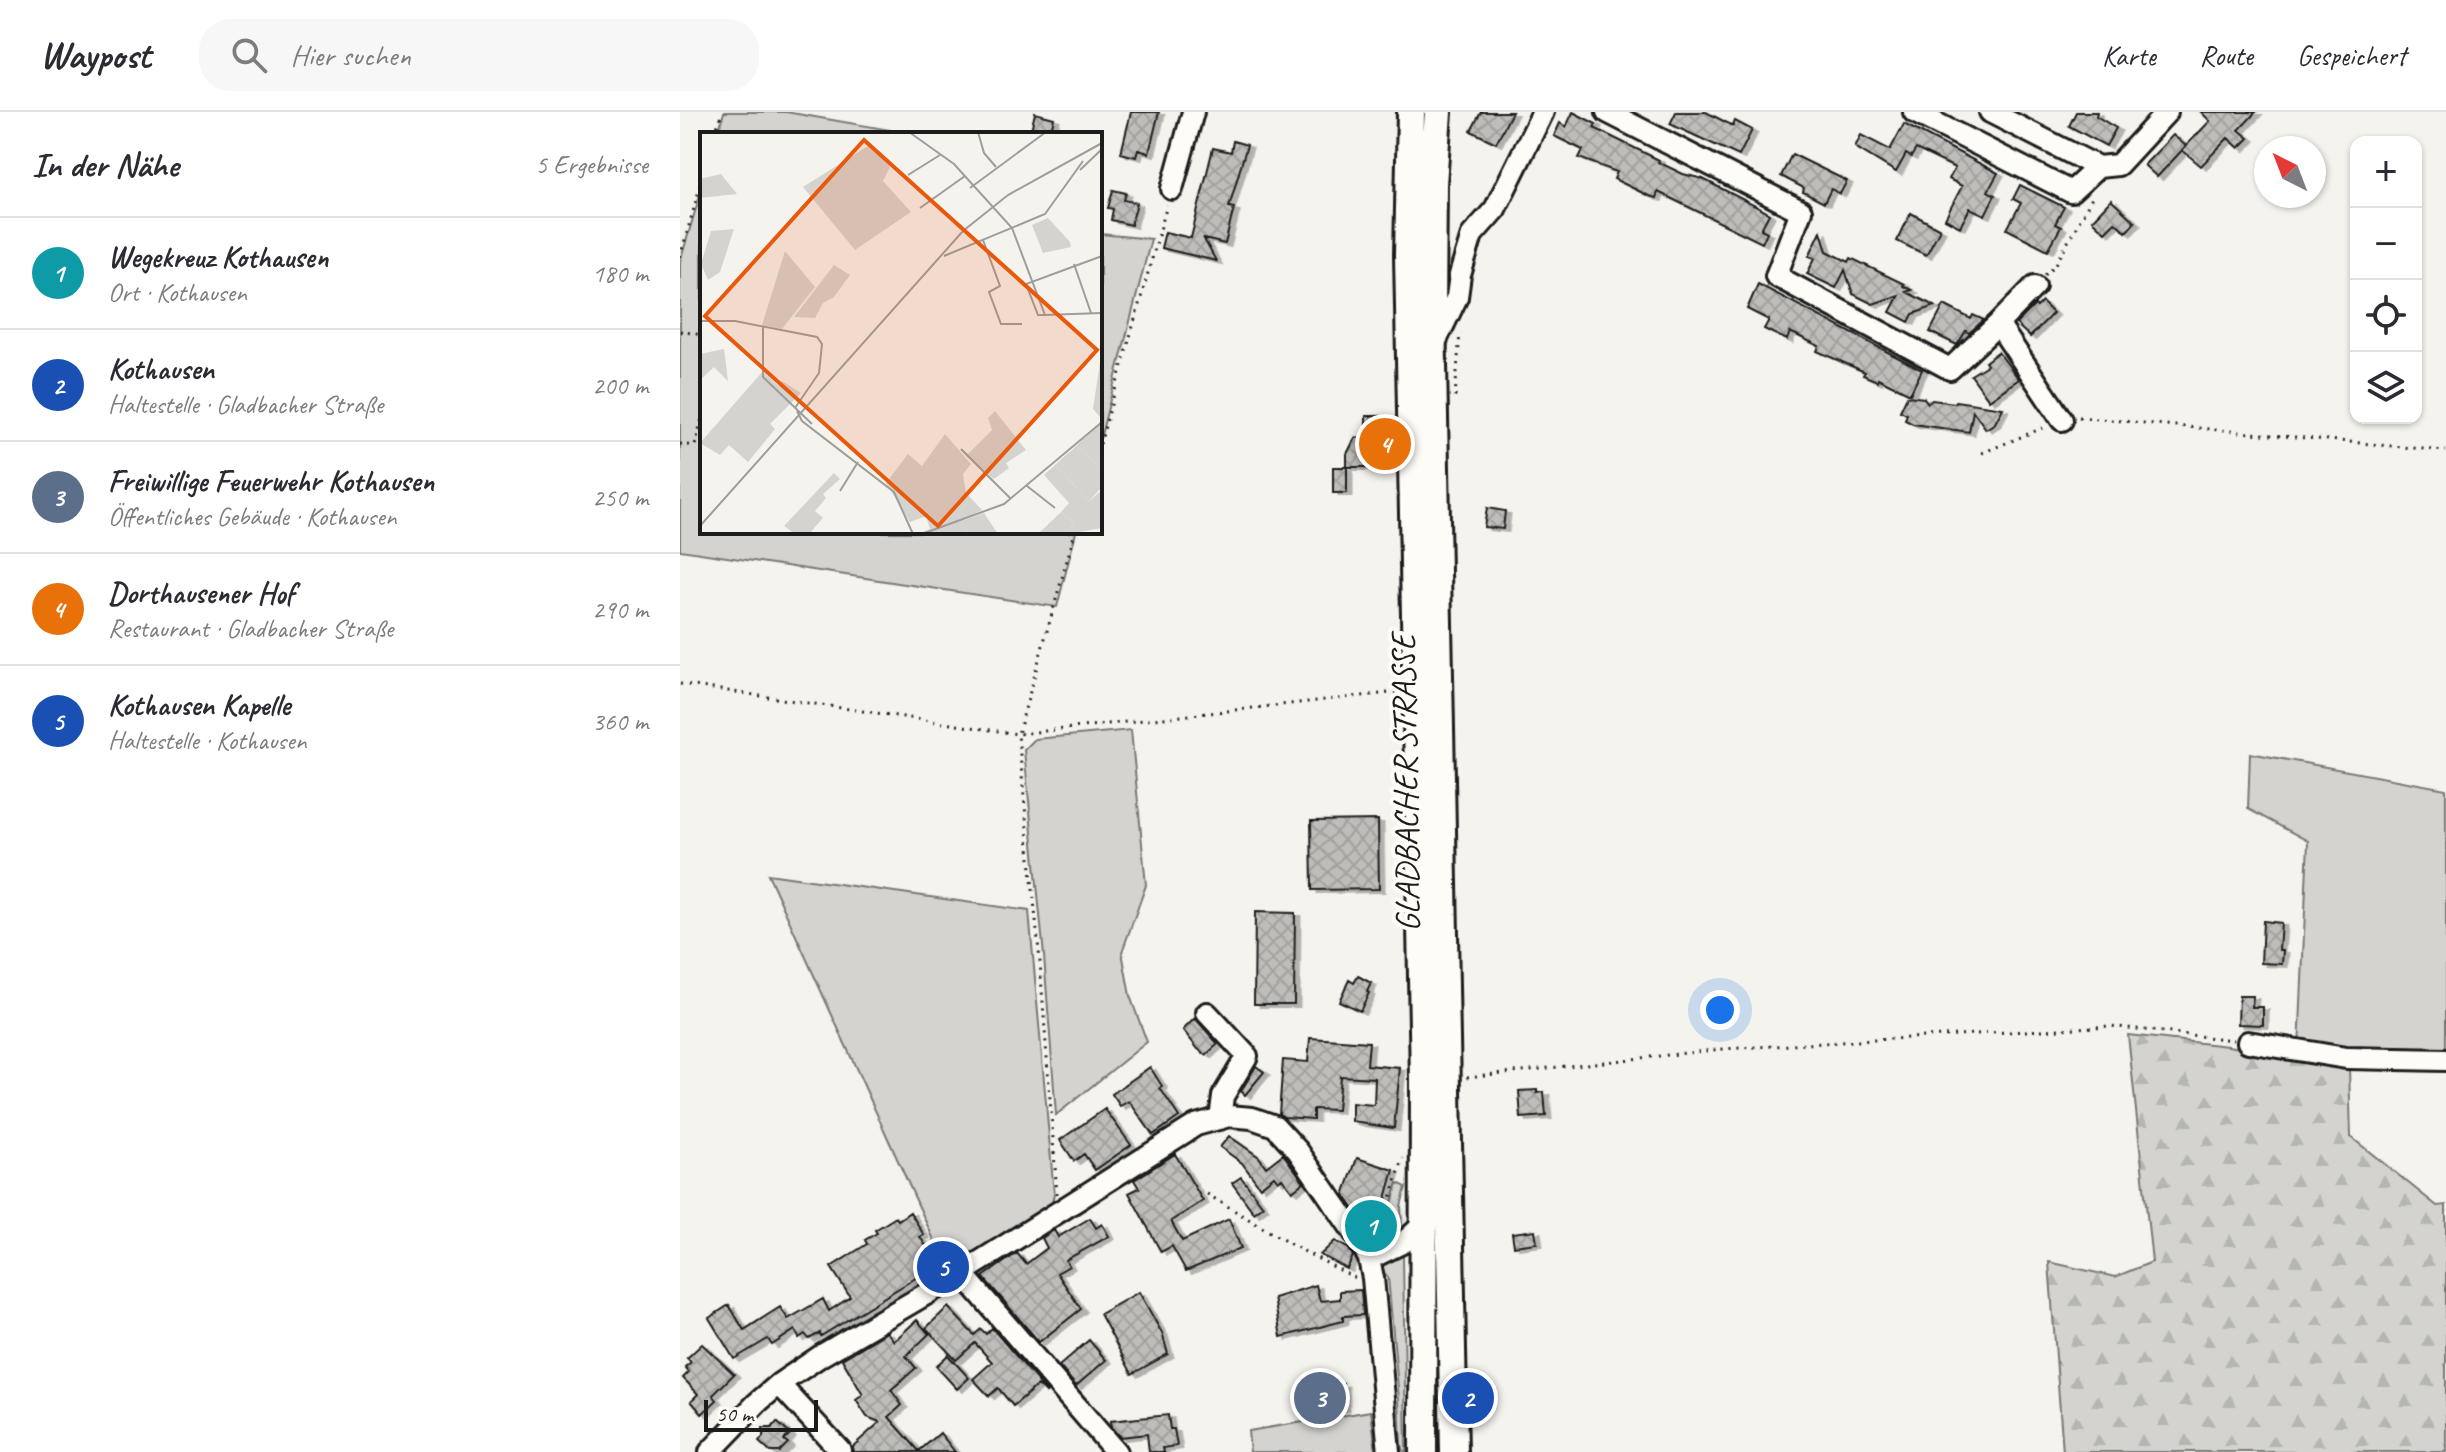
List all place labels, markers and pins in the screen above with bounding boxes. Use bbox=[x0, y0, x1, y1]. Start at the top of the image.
pin: 4 bbox=[1359, 414, 1411, 474]
pin: 1 bbox=[1345, 1196, 1397, 1256]
pin: 5 bbox=[917, 1237, 969, 1297]
pin: 3 bbox=[1294, 1368, 1346, 1428]
pin: 2 bbox=[1442, 1368, 1494, 1428]

